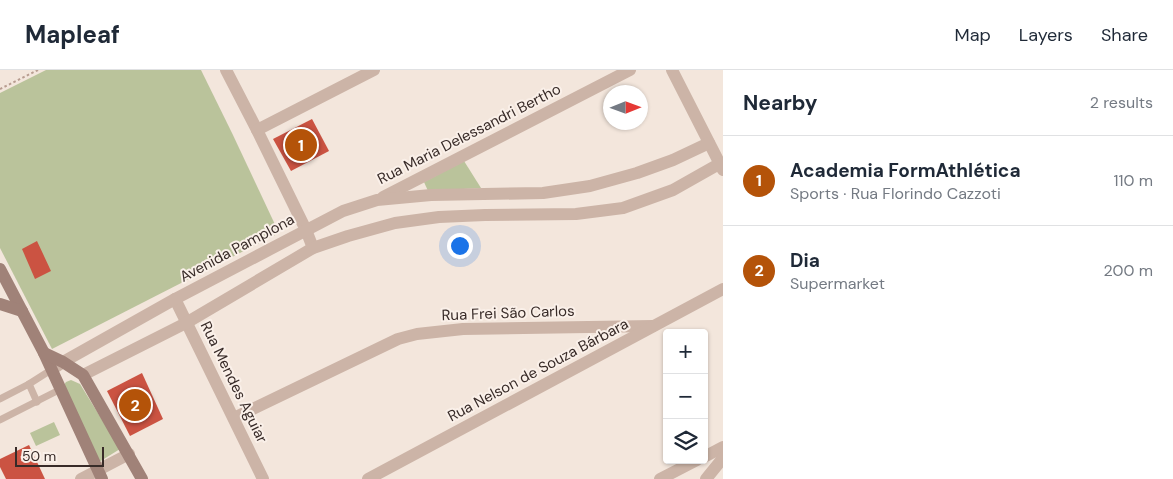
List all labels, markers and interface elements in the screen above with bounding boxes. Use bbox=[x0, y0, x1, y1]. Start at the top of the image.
text: Mapleaf bbox=[25, 19, 120, 50]
text: Map bbox=[955, 23, 991, 47]
text: Layers bbox=[1019, 23, 1073, 47]
text: Share bbox=[1101, 23, 1148, 47]
street label: Rua Maria Delessandri Bertho bbox=[374, 79, 564, 189]
north arrow bbox=[603, 85, 648, 130]
text: Nearby bbox=[743, 89, 817, 117]
text: 2 results bbox=[1090, 92, 1153, 113]
pin: 1 bbox=[285, 126, 317, 164]
text: Academia FormAthlética bbox=[790, 158, 1021, 183]
text: 1 bbox=[756, 170, 762, 191]
text: 110 m bbox=[1114, 170, 1153, 191]
text: Sports · Rua Florindo Cazzoti bbox=[790, 183, 1001, 204]
street label: Avenida Pamplona bbox=[176, 209, 298, 287]
your location bbox=[447, 233, 473, 259]
text: Dia bbox=[790, 248, 820, 273]
text: 2 bbox=[754, 260, 764, 281]
text: 200 m bbox=[1104, 260, 1153, 281]
text: Supermarket bbox=[790, 273, 885, 294]
street label: Rua Frei São Carlos bbox=[441, 301, 575, 325]
street label: Rua Nelson de Souza Bárbara bbox=[444, 314, 632, 426]
street label: Rua Mendes Aguiar bbox=[196, 318, 272, 447]
map controls bbox=[663, 329, 708, 464]
button: + bbox=[663, 329, 708, 374]
button: − bbox=[663, 374, 708, 419]
pin: 2 bbox=[119, 386, 151, 424]
button: layers bbox=[663, 419, 708, 464]
scale bar bbox=[15, 444, 104, 467]
text: 50 m bbox=[22, 447, 56, 465]

